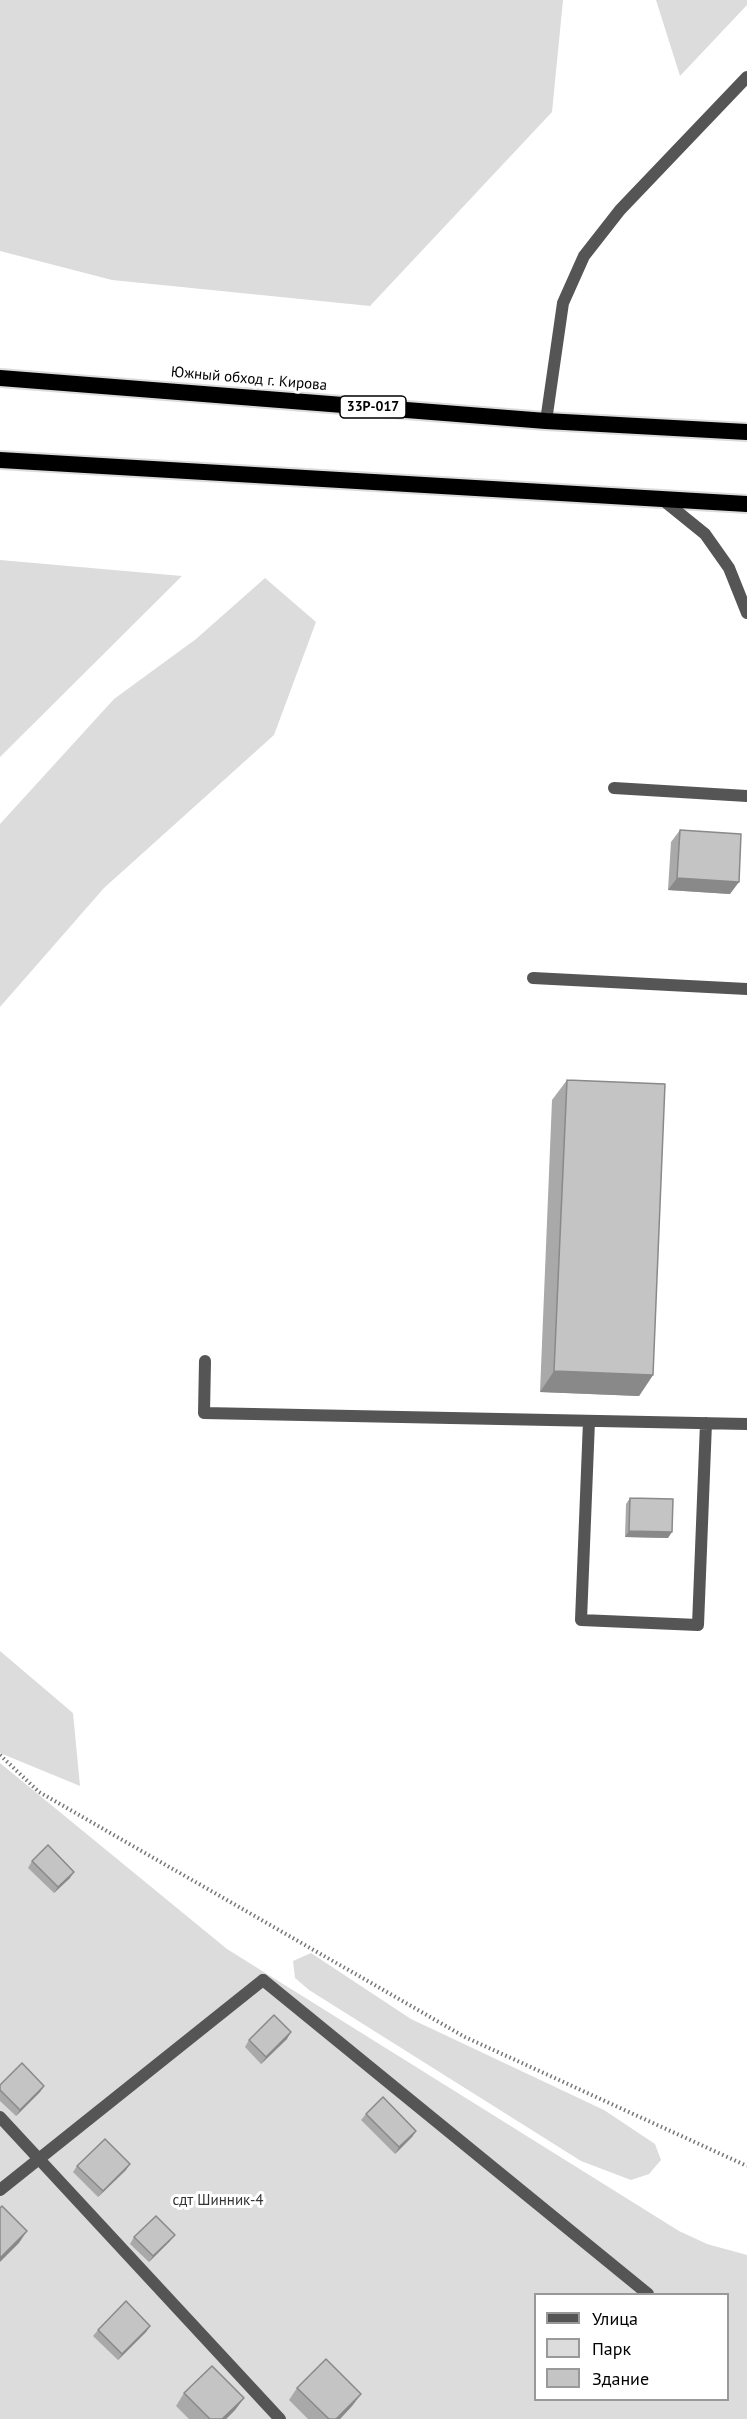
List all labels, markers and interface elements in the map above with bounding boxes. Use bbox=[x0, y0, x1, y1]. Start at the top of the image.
street label: Южный обход г. Кирова bbox=[170, 363, 328, 395]
road number: 33Р-017 bbox=[340, 396, 406, 418]
park label: сдт Шинник-4 bbox=[173, 2192, 263, 2210]
legend bbox=[534, 2293, 729, 2401]
text: Улица bbox=[592, 2307, 638, 2330]
text: Парк bbox=[592, 2337, 631, 2360]
text: Здание bbox=[592, 2367, 649, 2390]

